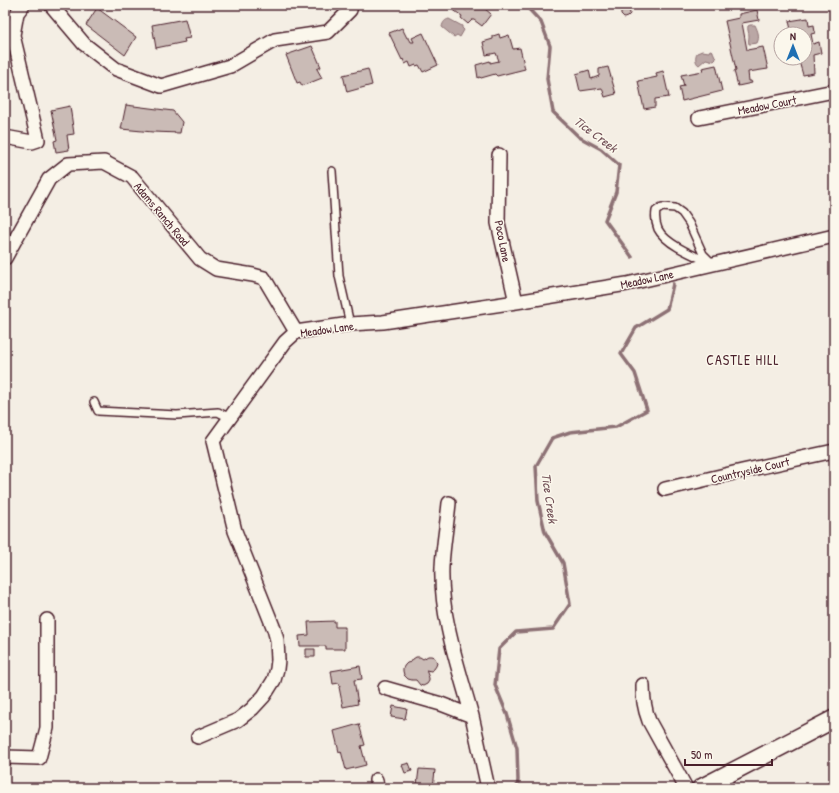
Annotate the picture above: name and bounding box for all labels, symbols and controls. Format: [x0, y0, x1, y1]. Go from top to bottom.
north arrow [773, 26, 813, 66]
text: N [790, 29, 796, 43]
street label: Meadow Court [736, 91, 799, 119]
water label: Tice Creek [571, 112, 623, 157]
street label: Adams Ranch Road [130, 178, 194, 250]
street label: Poco Lane [491, 219, 515, 264]
street label: Meadow Lane [619, 265, 675, 293]
street label: Meadow Lane [299, 317, 355, 341]
district label: CASTLE HILL [706, 350, 780, 369]
street label: Countryside Court [709, 453, 792, 487]
water label: Tice Creek [538, 472, 563, 526]
scale bar [685, 741, 772, 767]
text: 50 m [691, 746, 712, 763]

